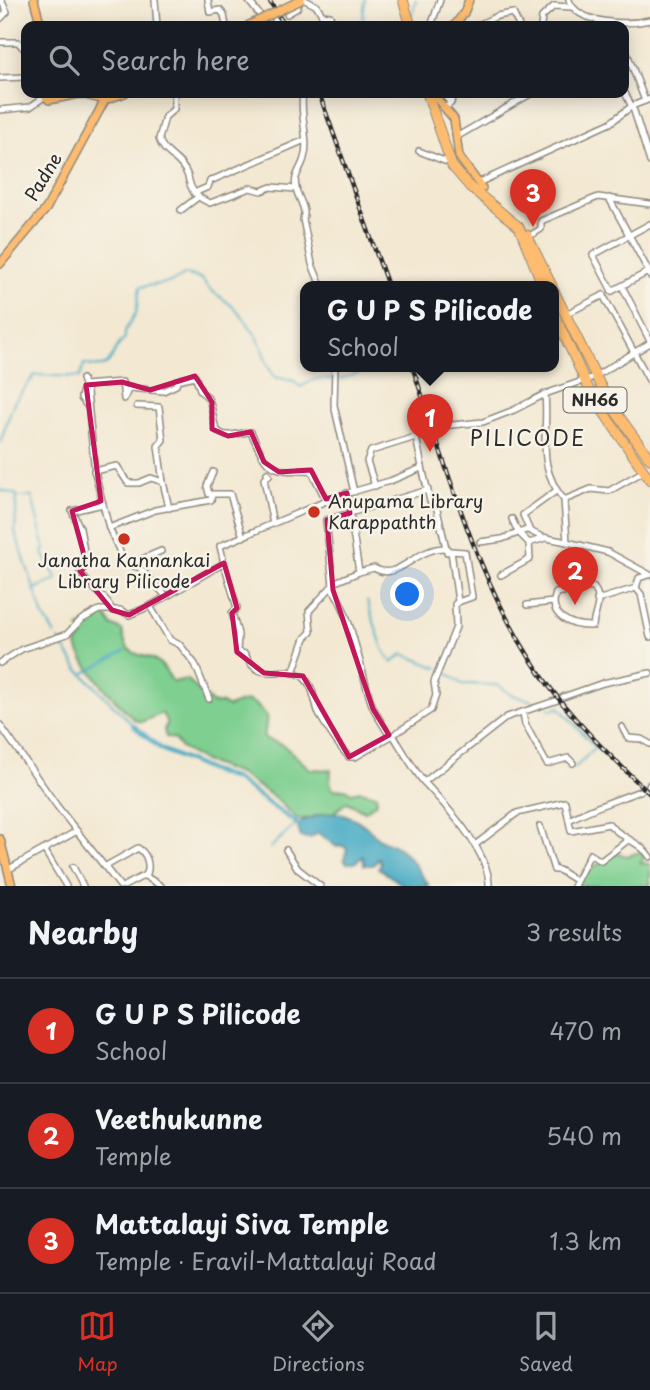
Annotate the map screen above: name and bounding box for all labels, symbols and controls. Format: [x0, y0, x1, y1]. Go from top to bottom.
search box [21, 21, 629, 98]
text: Search here [101, 40, 250, 79]
icon: search [45, 41, 83, 79]
street label: Padne [18, 147, 68, 206]
pin: 3 [510, 169, 556, 227]
popup [300, 281, 559, 372]
text: G U P S Pilicode [327, 290, 532, 329]
text: School [327, 329, 399, 364]
road number: NH66 [564, 388, 626, 412]
pin: 1 [407, 394, 453, 452]
district label: PILICODE [470, 421, 586, 453]
place label: Anupama Library Karappathth [328, 487, 483, 535]
marker: Anupama Library Karappathth [306, 504, 322, 520]
marker: Janatha Kannankai Library Pilicode [116, 531, 132, 547]
place label: Janatha Kannankai Library Pilicode [38, 546, 210, 594]
pin: 2 [552, 547, 598, 605]
your location [390, 577, 424, 611]
text: Nearby [28, 909, 138, 954]
text: 3 results [526, 914, 622, 949]
text: G U P S Pilicode [95, 994, 301, 1033]
text: 1 [46, 1013, 57, 1048]
text: 470 m [549, 1013, 622, 1048]
text: School [95, 1033, 167, 1068]
text: Veethukunne [95, 1099, 262, 1138]
text: 2 [43, 1118, 59, 1153]
text: 540 m [546, 1118, 622, 1153]
text: Temple [95, 1138, 172, 1173]
text: Mattalayi Siva Temple [95, 1204, 389, 1243]
text: 3 [43, 1223, 59, 1258]
text: 1.3 km [550, 1223, 622, 1258]
text: Temple · Eravil-Mattalayi Road [95, 1243, 437, 1278]
tab: Map [77, 1307, 118, 1377]
tab: Directions [272, 1307, 365, 1377]
tab: Saved [519, 1307, 573, 1377]

